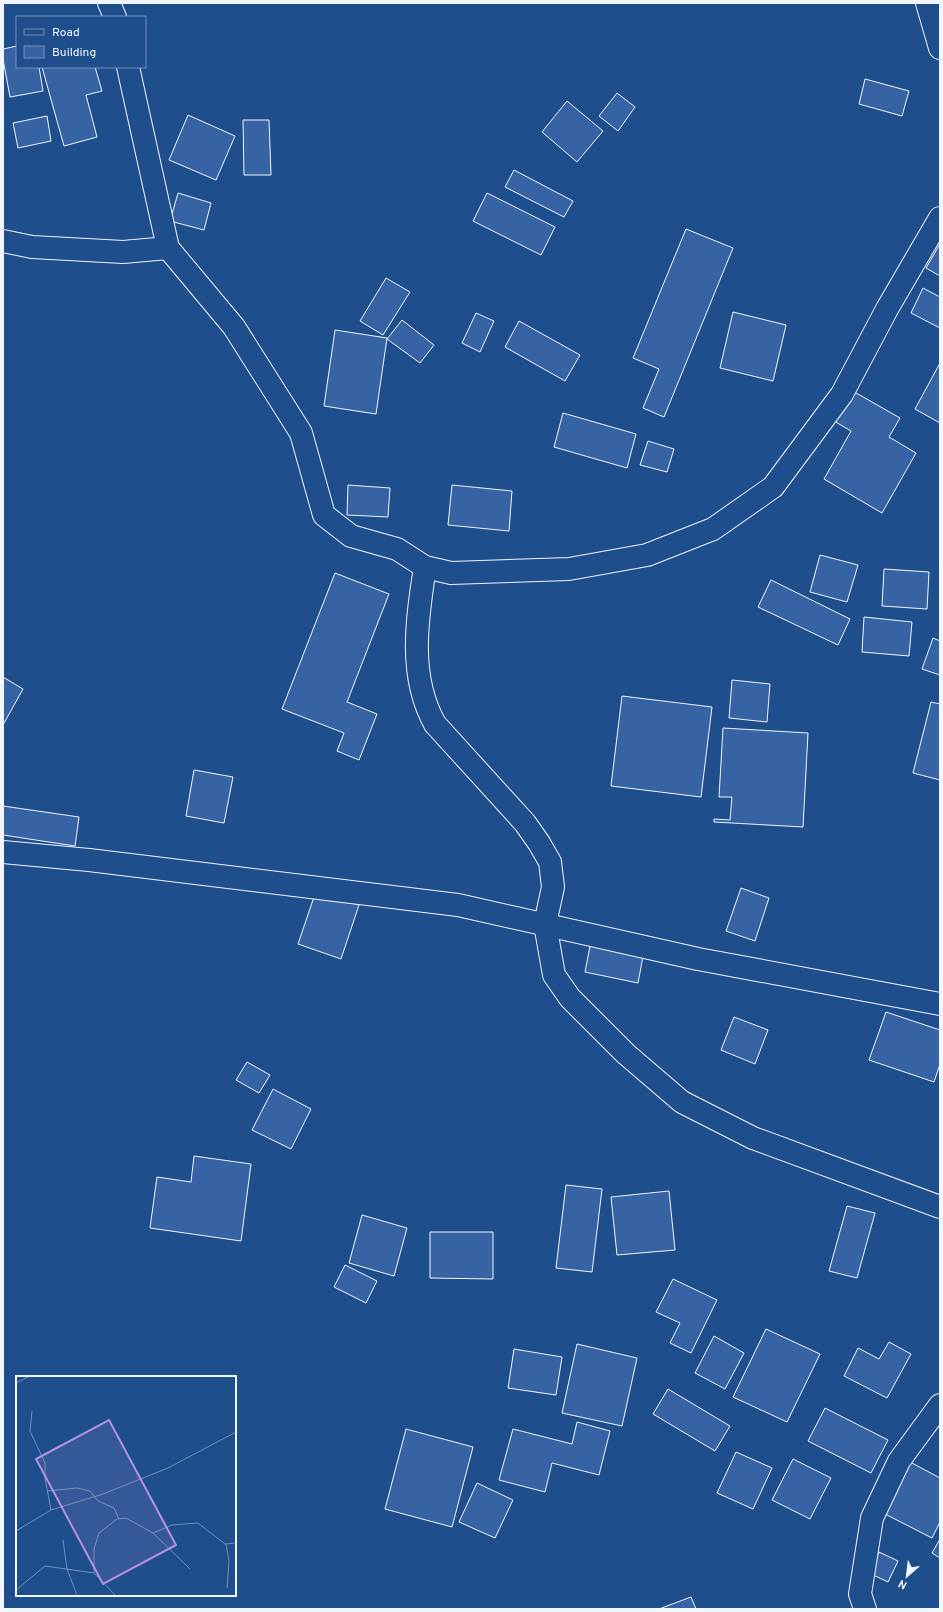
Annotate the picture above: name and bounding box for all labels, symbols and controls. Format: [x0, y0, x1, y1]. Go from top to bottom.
legend [16, 16, 146, 68]
text: Road [52, 25, 80, 41]
text: Building [52, 45, 96, 61]
inset map [16, 1376, 236, 1596]
north arrow [887, 1556, 927, 1596]
text: N [896, 1576, 910, 1592]

